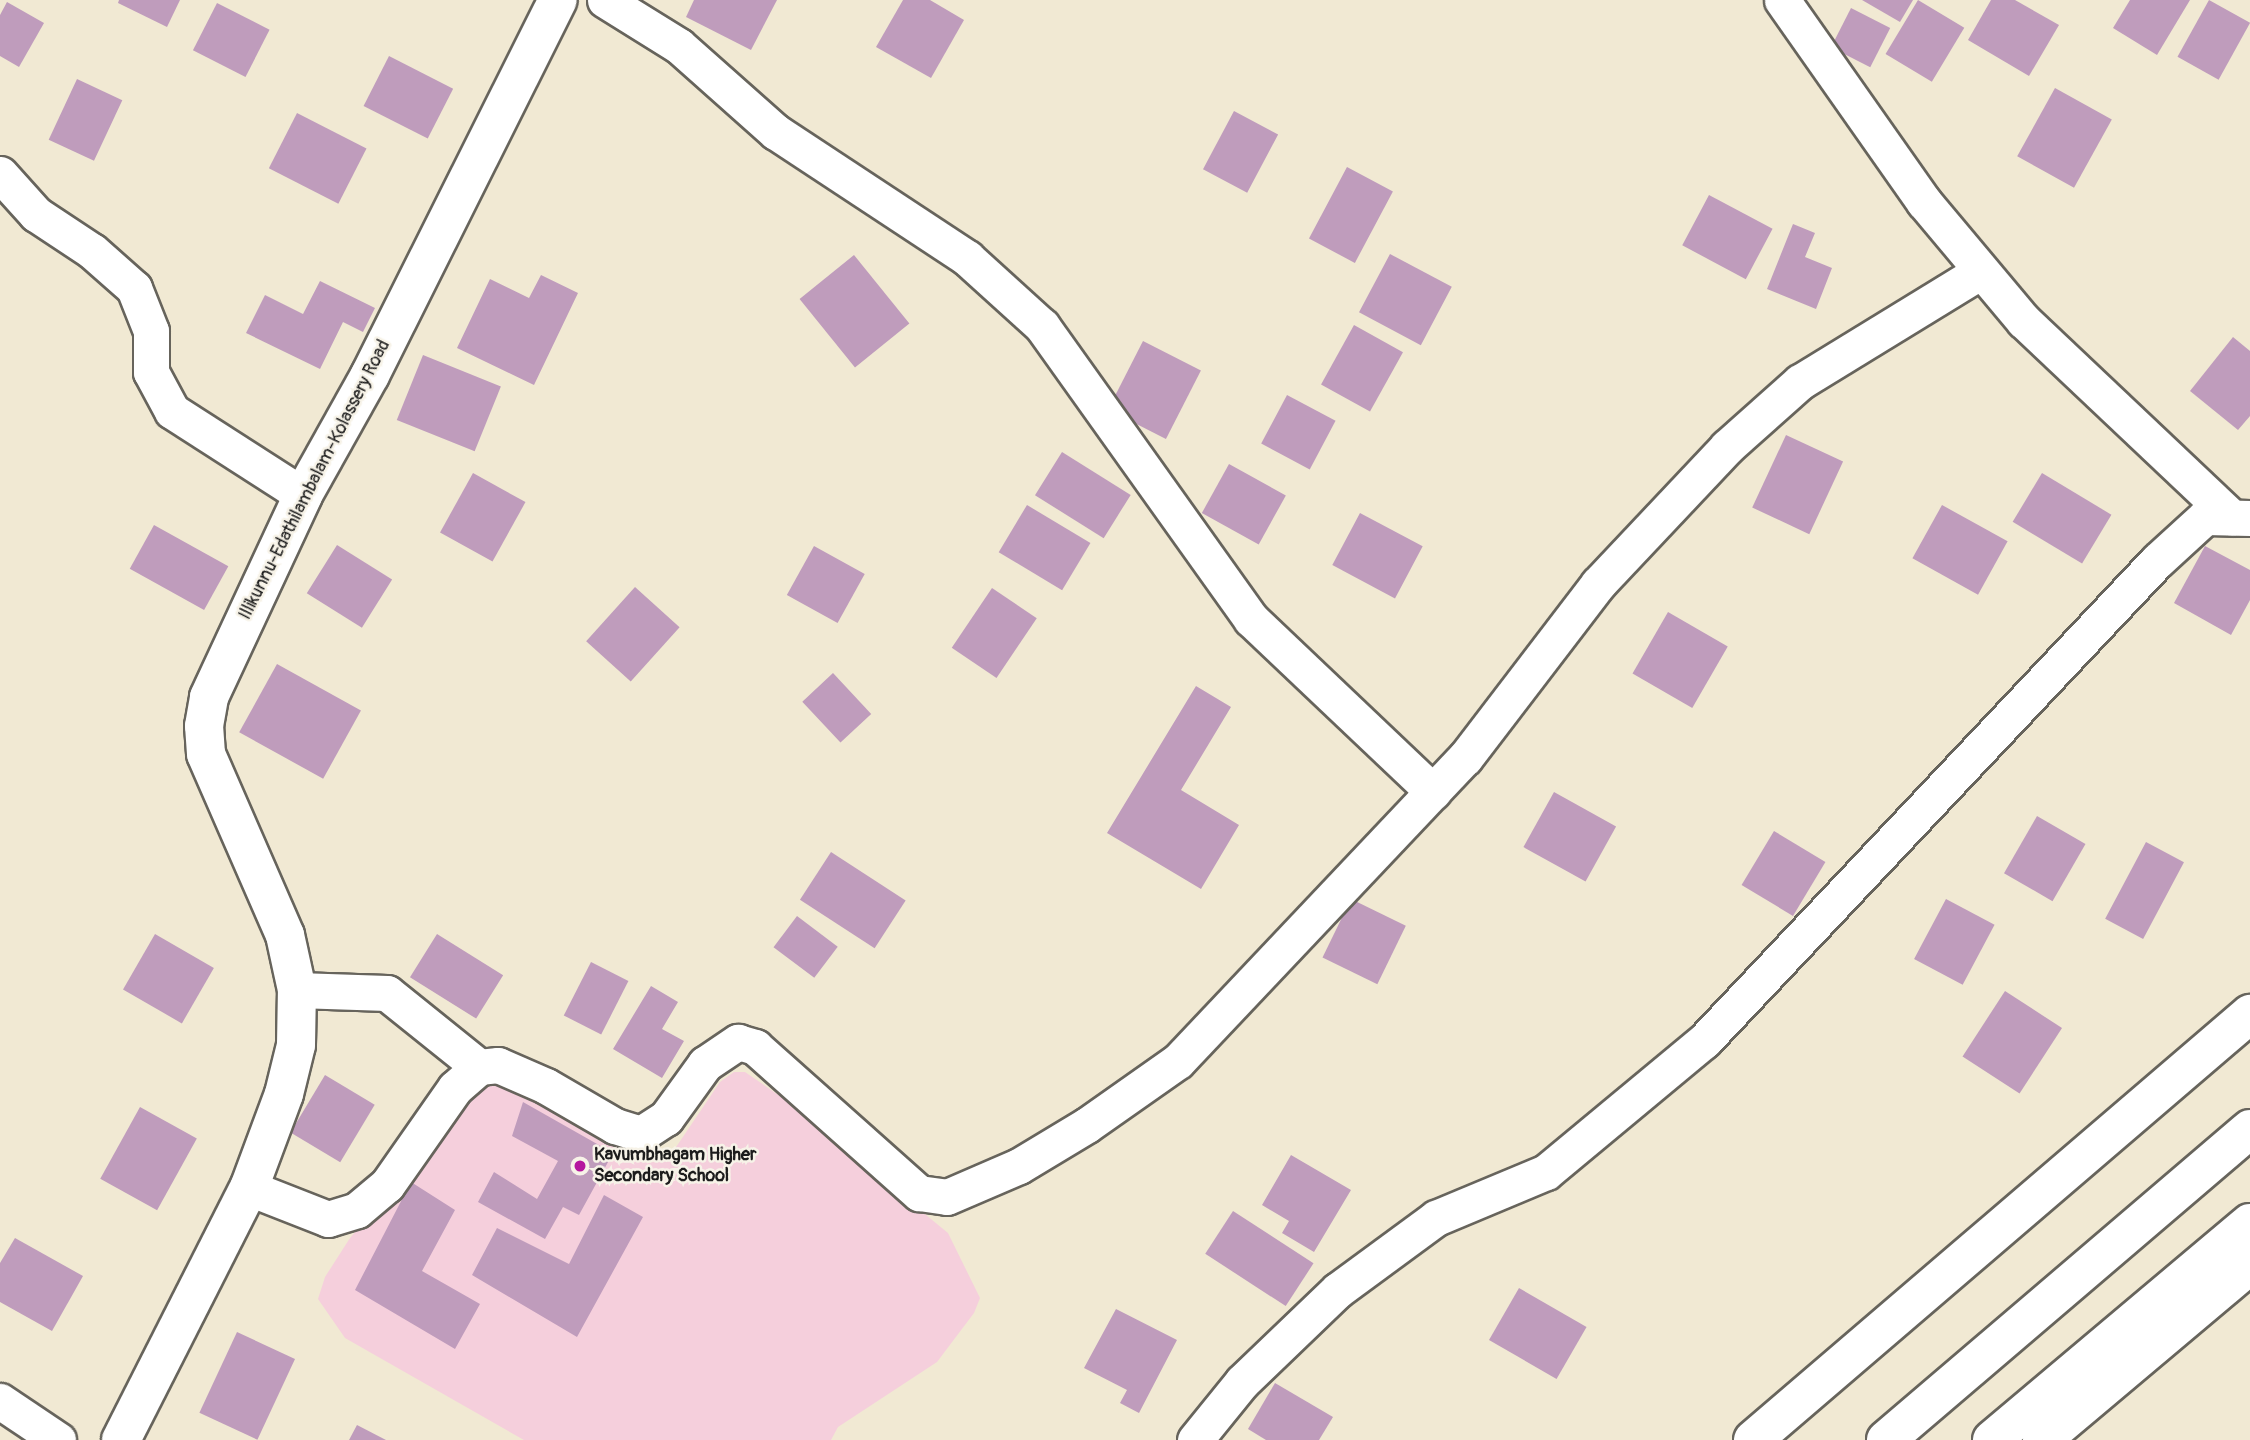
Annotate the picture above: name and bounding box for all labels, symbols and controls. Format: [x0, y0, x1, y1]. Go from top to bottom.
street label: Illikunnu-Edathilambalam-Kolassery Road [235, 336, 395, 624]
place label: Kavumbhagam Higher Secondary School [594, 1145, 756, 1188]
marker: Kavumbhagam Higher Secondary School [572, 1158, 588, 1174]

